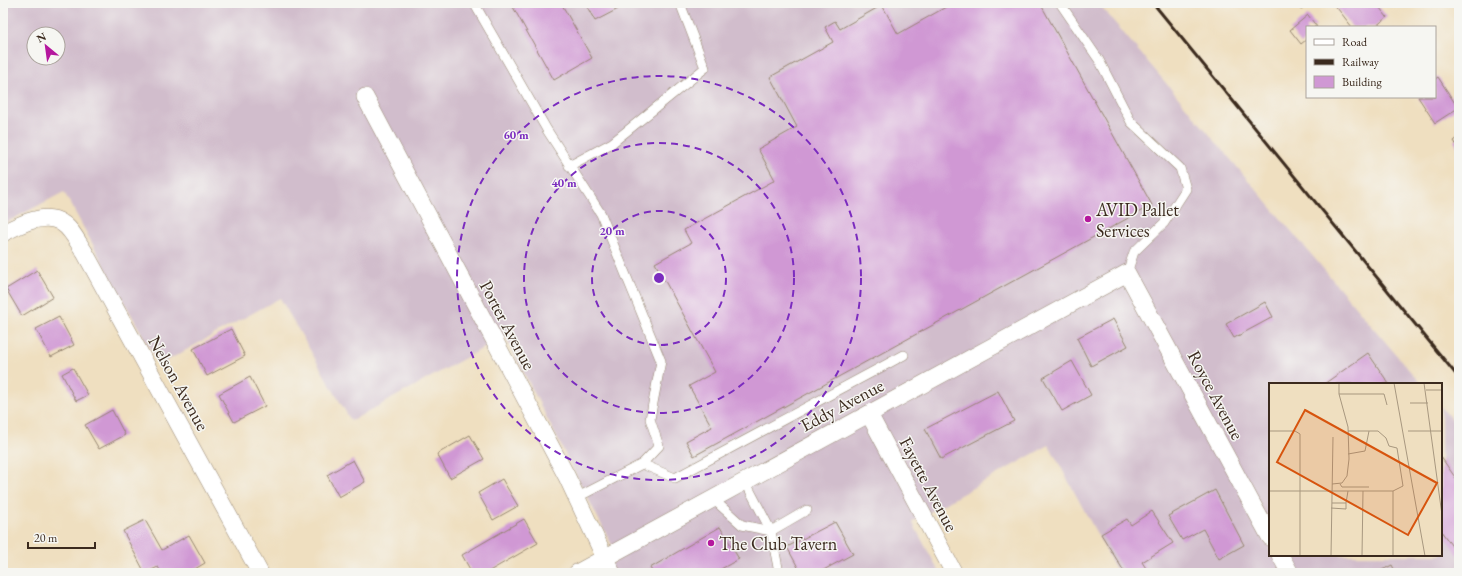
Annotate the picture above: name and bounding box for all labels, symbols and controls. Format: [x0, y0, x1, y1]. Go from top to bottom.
north arrow [26, 26, 66, 66]
legend [1306, 26, 1436, 98]
text: N [34, 29, 49, 46]
text: Road [1342, 34, 1368, 50]
text: Railway [1342, 54, 1380, 70]
text: Building [1342, 74, 1383, 90]
text: 60 m [503, 127, 529, 143]
text: 40 m [551, 175, 577, 191]
place label: AVID Pallet Services [1095, 198, 1179, 242]
marker: AVID Pallet Services [1083, 214, 1093, 224]
text: 20 m [599, 223, 625, 239]
centre of rings [652, 271, 666, 285]
street label: Porter Avenue [475, 276, 541, 374]
street label: Nelson Avenue [143, 331, 215, 435]
street label: Royce Avenue [1183, 346, 1249, 444]
street label: Eddy Avenue [796, 373, 888, 437]
inset map [1269, 383, 1442, 556]
street label: Fayette Avenue [894, 433, 964, 535]
scale bar [28, 524, 95, 550]
text: 20 m [34, 530, 58, 546]
place label: The Club Tavern [719, 532, 838, 555]
marker: The Club Tavern [706, 538, 716, 548]

